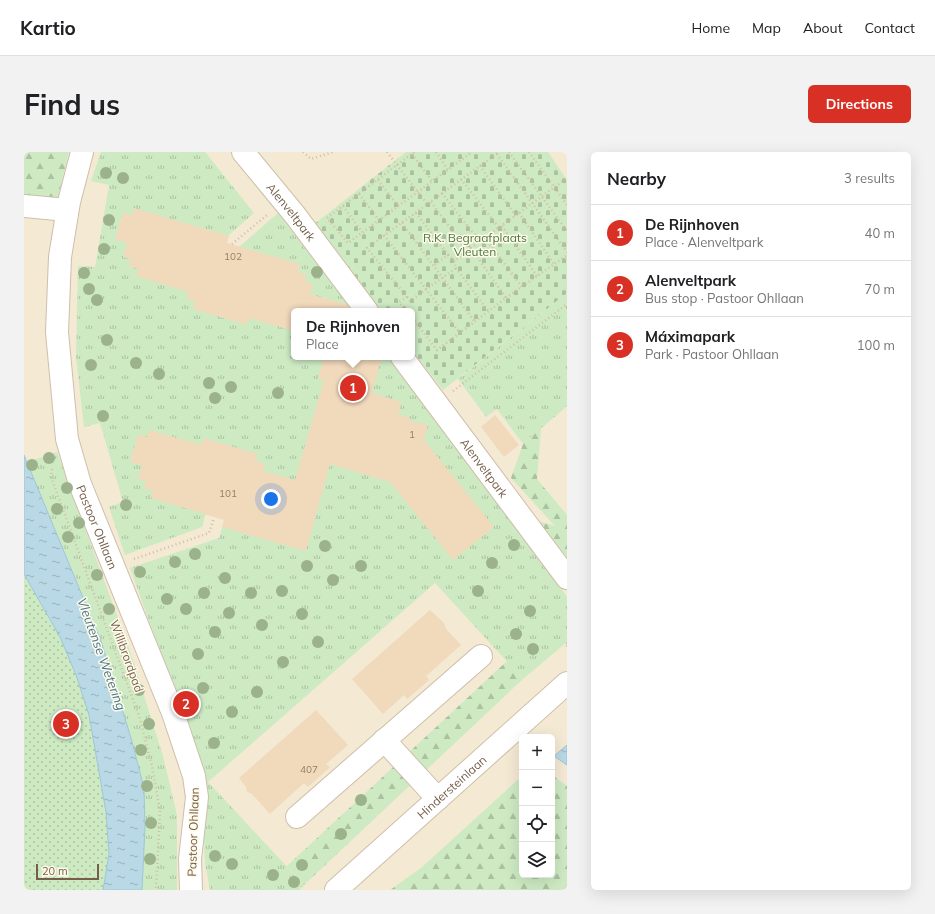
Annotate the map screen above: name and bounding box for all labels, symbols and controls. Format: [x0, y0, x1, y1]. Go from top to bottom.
text: Kartio [20, 16, 76, 40]
text: Home [691, 19, 730, 37]
text: Map [752, 19, 781, 37]
text: About [803, 19, 843, 37]
text: Contact [865, 19, 915, 37]
button: Directions [808, 85, 911, 123]
text: Find us [24, 87, 120, 122]
text: Nearby [607, 168, 666, 189]
text: 3 results [844, 170, 895, 186]
street label: Alenveltpark [264, 180, 320, 244]
text: De Rijnhoven [645, 215, 739, 234]
text: 1 [616, 225, 624, 241]
text: 40 m [865, 225, 895, 241]
park label: R.K. Begraafplaats Vleuten [423, 230, 527, 259]
text: Place · Alenveltpark [645, 234, 763, 250]
house number: 102 [224, 250, 242, 263]
text: Alenveltpark [645, 271, 736, 290]
text: 2 [616, 281, 624, 297]
text: 70 m [865, 281, 895, 297]
text: Bus stop · Pastoor Ohllaan [645, 290, 804, 306]
popup [291, 308, 415, 360]
text: De Rijnhoven [306, 317, 400, 336]
text: Máximapark [645, 327, 735, 346]
text: Place [306, 336, 339, 352]
text: 3 [616, 337, 624, 353]
text: 100 m [857, 337, 895, 353]
text: Park · Pastoor Ohllaan [645, 346, 779, 362]
pin: 1 [340, 373, 366, 403]
house number: 1 [409, 428, 415, 441]
street label: Alenveltpark [458, 435, 512, 501]
street label: Pastoor Ohllaan [74, 483, 121, 571]
house number: 101 [219, 487, 237, 500]
your location [261, 489, 281, 509]
water label: Vleutense Wetering [74, 596, 130, 713]
street label: Willibrordpad [107, 618, 147, 694]
pin: 2 [173, 689, 199, 719]
pin: 3 [53, 709, 79, 739]
map controls [519, 734, 555, 878]
button: + [519, 734, 555, 770]
street label: Hindersteinlaan [414, 752, 489, 821]
house number: 407 [300, 763, 318, 776]
button: − [519, 770, 555, 806]
street label: Pastoor Ohllaan [184, 787, 202, 877]
button: locate [519, 806, 555, 842]
button: layers [519, 842, 555, 878]
scale bar [36, 862, 99, 881]
text: 20 m [42, 864, 68, 878]

